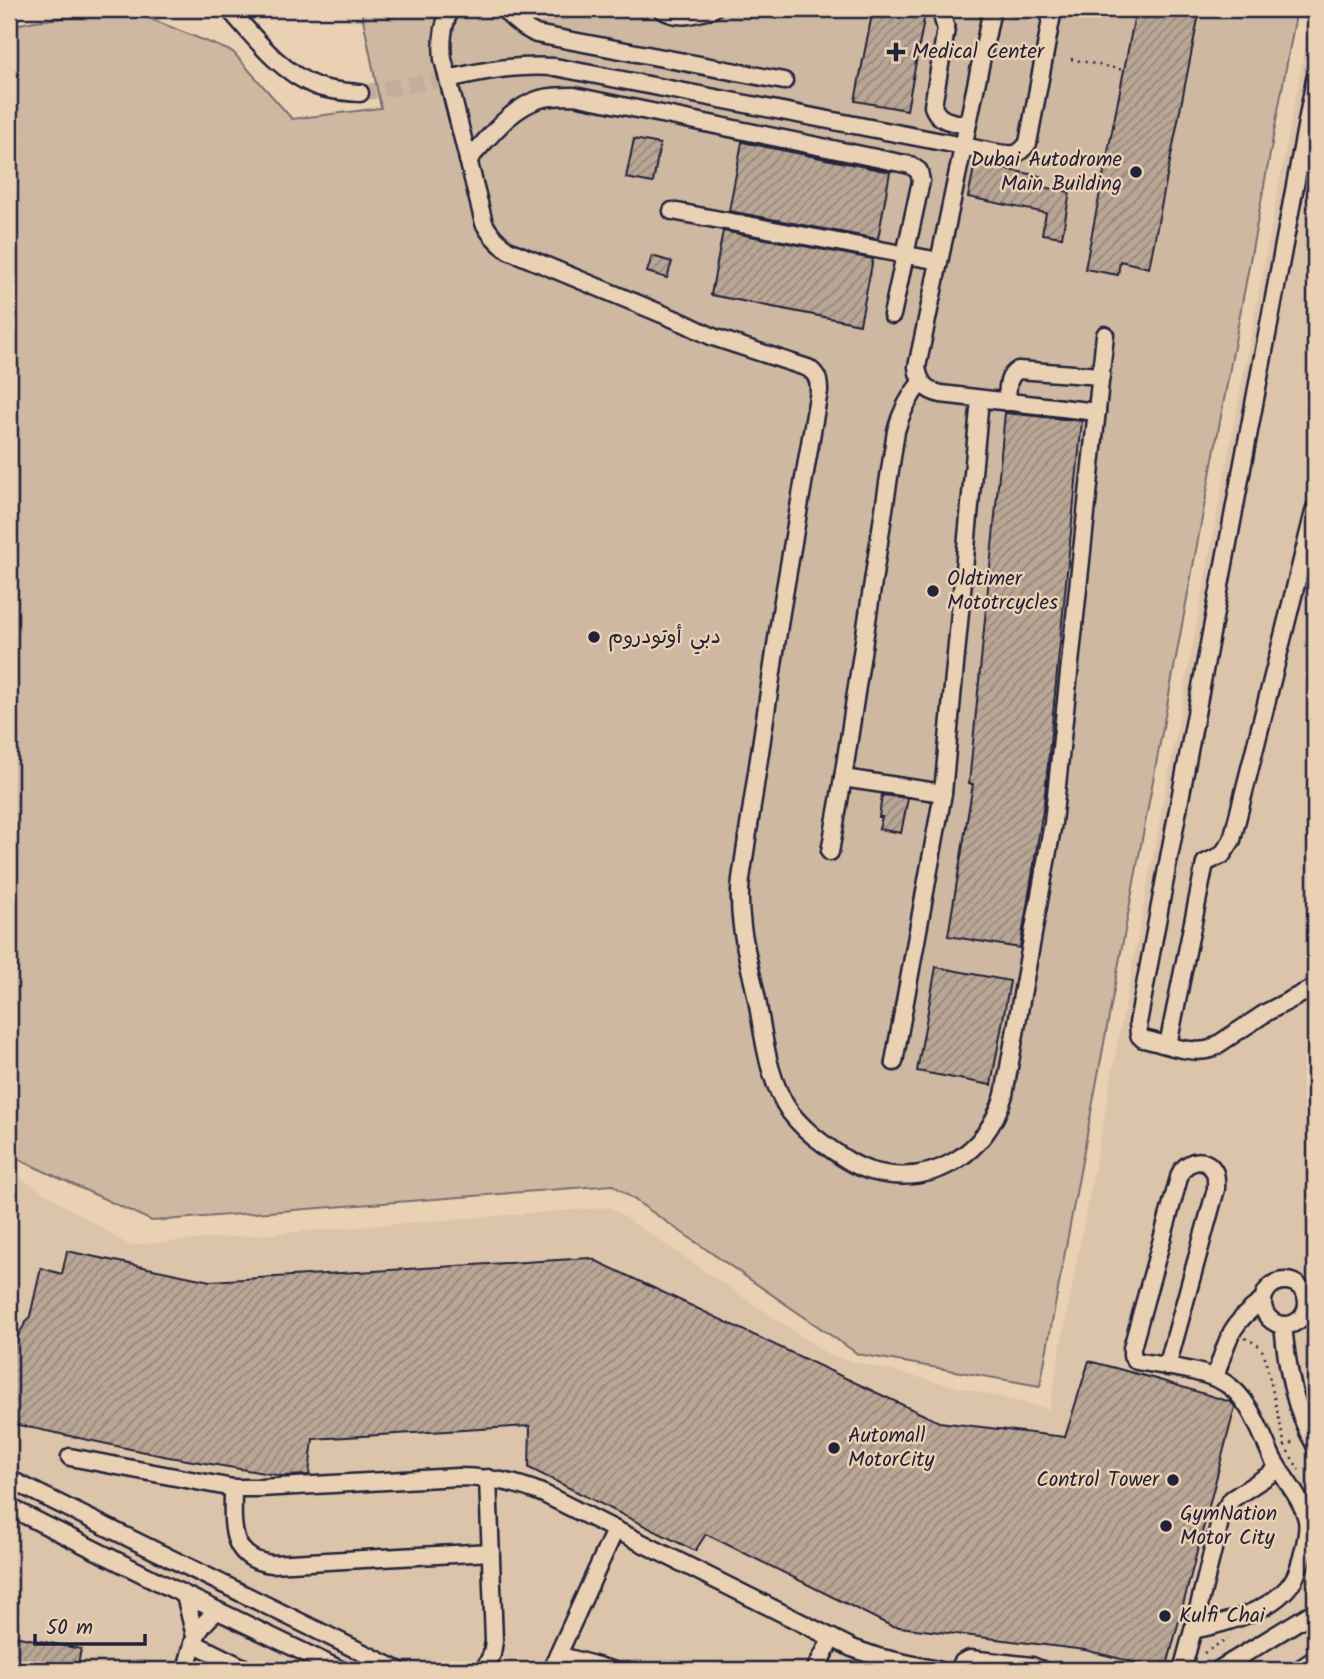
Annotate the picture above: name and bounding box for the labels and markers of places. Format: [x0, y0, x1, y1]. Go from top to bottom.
place label: Medical Center [912, 36, 1045, 69]
marker: Medical Center [886, 42, 906, 62]
place label: Dubai Autodrome Main Building [970, 144, 1123, 201]
marker: Dubai Autodrome Main Building [1128, 164, 1144, 180]
place label: Oldtimer Mototrcycles [947, 563, 1058, 620]
marker: Oldtimer Mototrcycles [925, 583, 941, 599]
place label: دبي أوتودروم [608, 621, 721, 655]
marker: دبي أوتودروم [586, 629, 602, 645]
place label: Automall MotorCity [848, 1420, 934, 1477]
marker: Automall MotorCity [826, 1440, 842, 1456]
place label: Control Tower [1036, 1464, 1160, 1497]
marker: Control Tower [1165, 1472, 1181, 1488]
place label: GymNation Motor City [1180, 1498, 1277, 1555]
marker: GymNation Motor City [1158, 1518, 1174, 1534]
place label: Kulfi Chai [1179, 1600, 1266, 1633]
marker: Kulfi Chai [1157, 1608, 1173, 1624]

